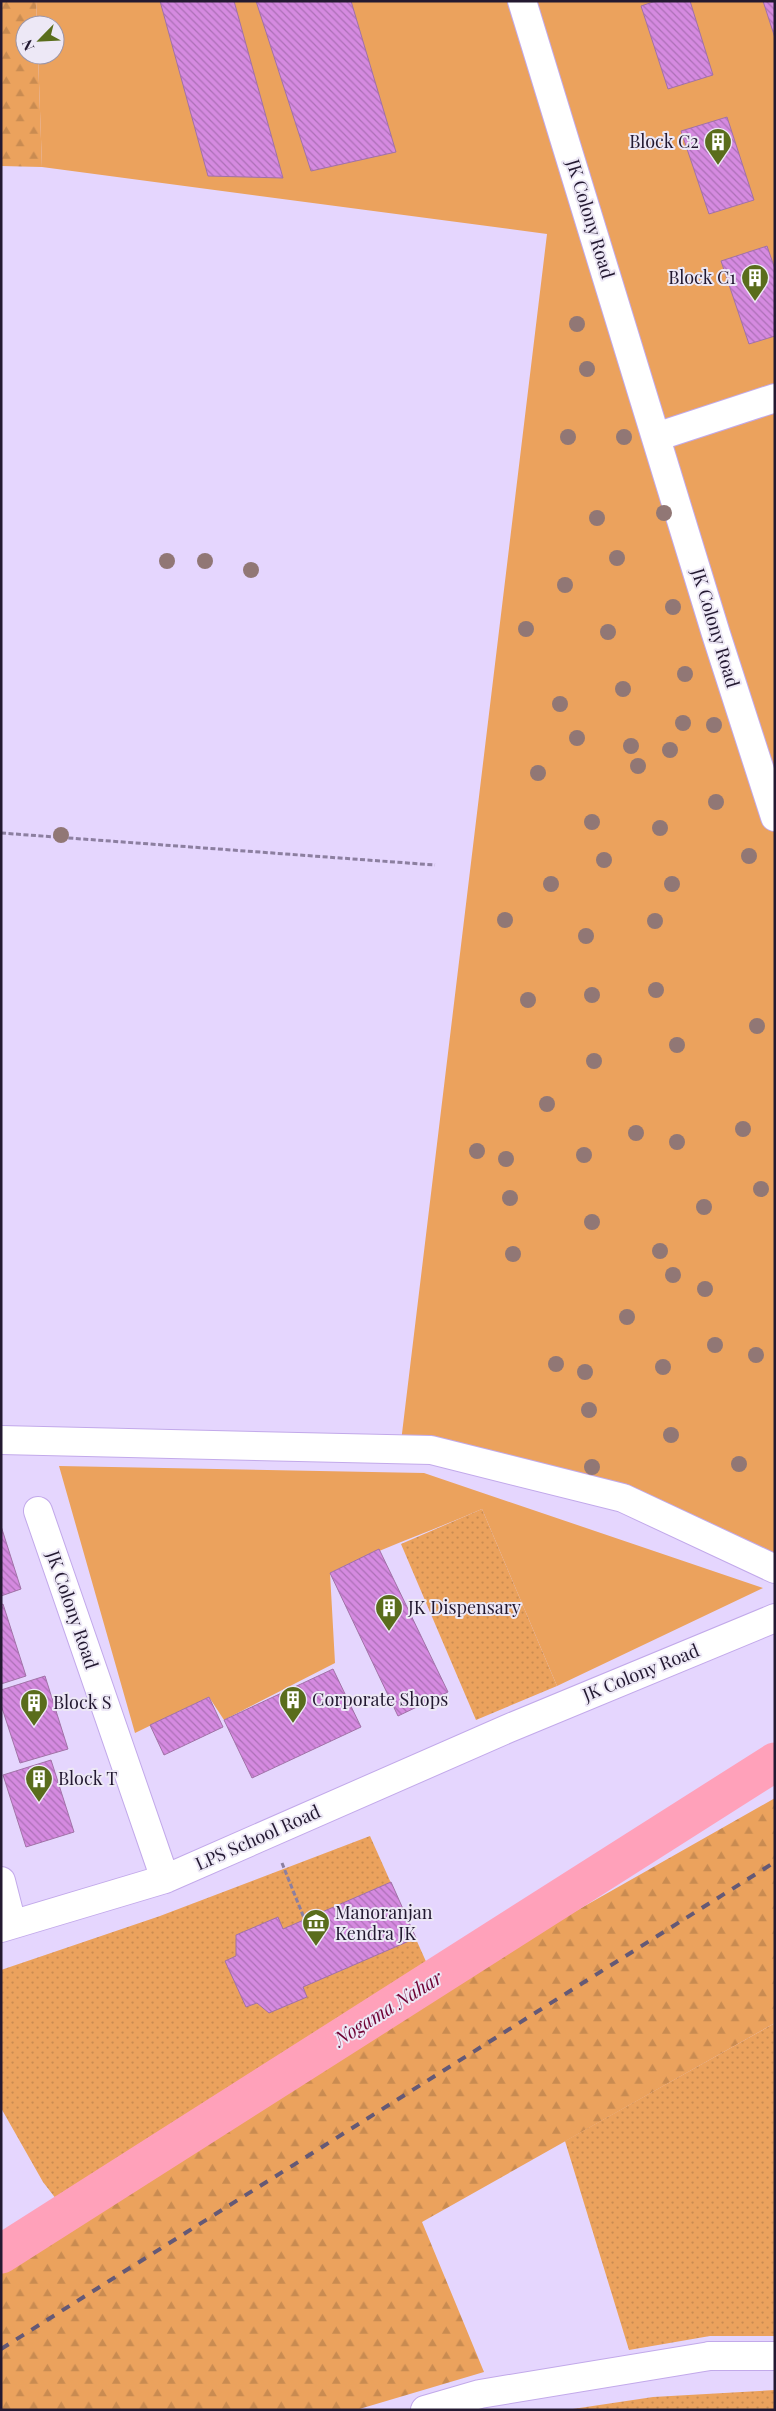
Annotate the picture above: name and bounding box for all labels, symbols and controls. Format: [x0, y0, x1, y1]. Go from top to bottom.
north arrow [15, 15, 65, 65]
text: N [17, 37, 38, 54]
building icon: Block C2 [703, 127, 733, 166]
place label: Block C2 [629, 129, 699, 153]
street label: JK Colony Road [561, 155, 621, 282]
building icon: Block C1 [740, 263, 770, 302]
place label: Block C1 [668, 265, 736, 289]
street label: JK Colony Road [686, 564, 746, 691]
street label: JK Colony Road [41, 1546, 105, 1673]
building icon: JK Dispensary [374, 1593, 404, 1632]
place label: JK Dispensary [407, 1595, 521, 1619]
street label: JK Colony Road [578, 1638, 703, 1707]
building icon: Corporate Shops [278, 1685, 308, 1724]
place label: Corporate Shops [312, 1687, 448, 1711]
building icon: Block S [19, 1688, 49, 1727]
place label: Block S [53, 1690, 112, 1714]
building icon: Block T [24, 1764, 54, 1803]
place label: Block T [58, 1766, 118, 1790]
street label: LPS School Road [191, 1799, 324, 1875]
place label: Manoranjan Kendra JK [335, 1900, 433, 1945]
museum icon: Manoranjan Kendra JK [301, 1908, 331, 1947]
water label: Nogama Nahar [327, 1963, 447, 2052]

